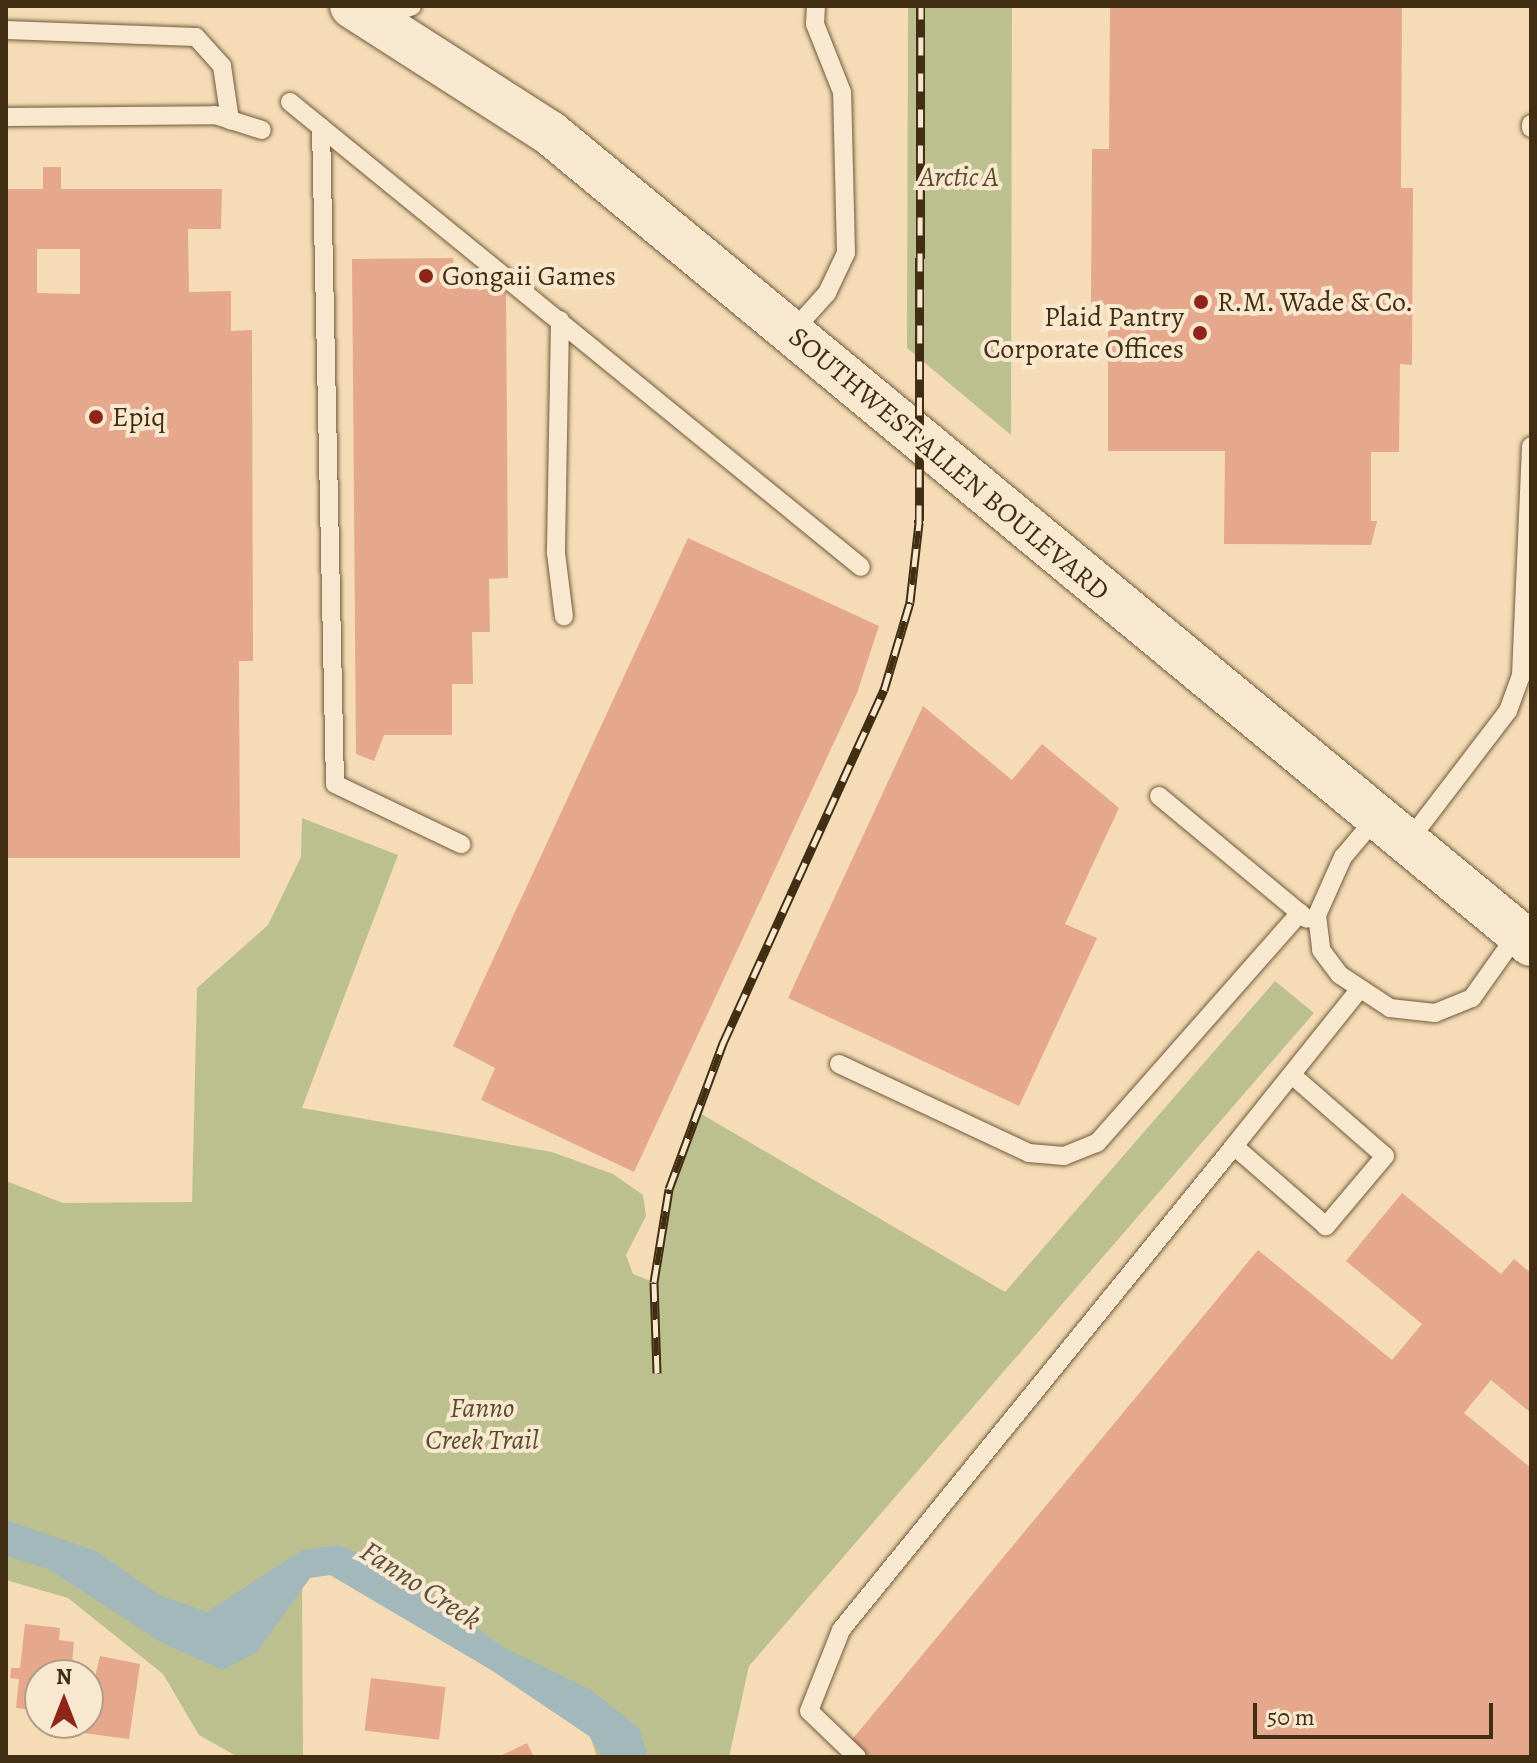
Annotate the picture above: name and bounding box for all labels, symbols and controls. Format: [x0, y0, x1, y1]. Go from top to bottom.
park label: Arctic A [919, 160, 999, 194]
place label: Gongaii Games [442, 259, 616, 293]
marker: Gongaii Games [417, 267, 435, 285]
place label: R.M. Wade & Co. [1217, 285, 1414, 319]
marker: R.M. Wade & Co. [1192, 293, 1210, 311]
place label: Plaid Pantry Corporate Offices [983, 300, 1184, 366]
street label: SOUTHWEST ALLEN BOULEVARD [782, 320, 1116, 608]
marker: Plaid Pantry Corporate Offices [1191, 324, 1209, 342]
place label: Epiq [112, 400, 166, 434]
marker: Epiq [87, 408, 105, 426]
park label: Fanno Creek Trail [425, 1391, 539, 1457]
water label: Fanno Creek [354, 1533, 488, 1637]
north arrow [24, 1659, 104, 1739]
text: N [56, 1662, 72, 1692]
scale bar [1257, 1687, 1497, 1737]
text: 50 m [1267, 1701, 1315, 1733]

